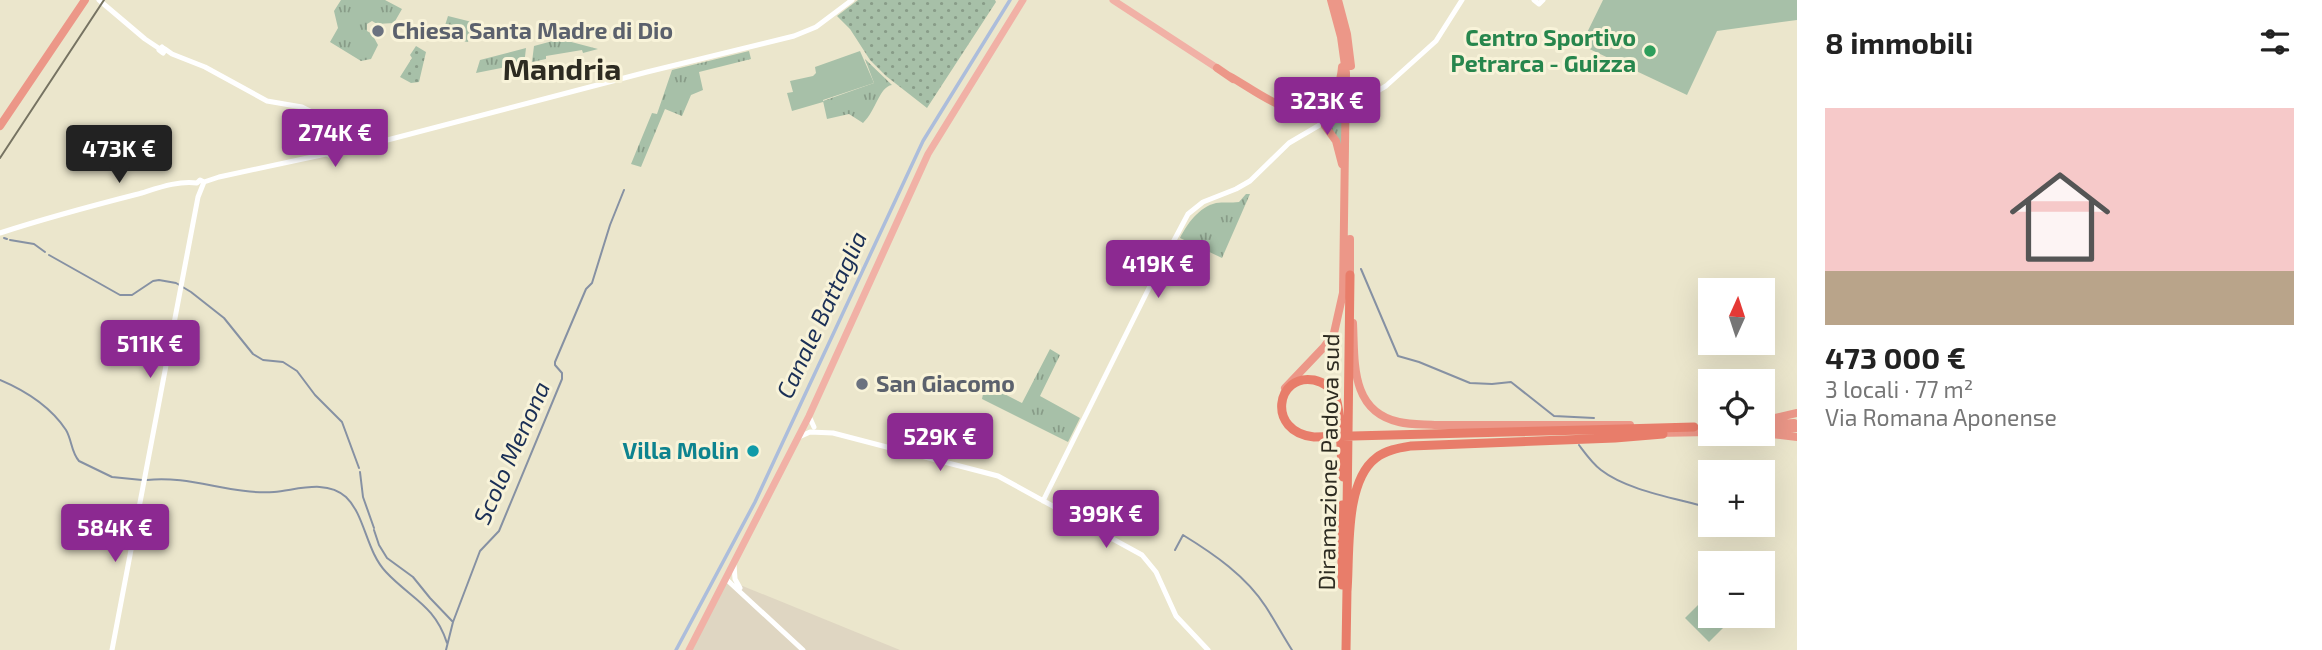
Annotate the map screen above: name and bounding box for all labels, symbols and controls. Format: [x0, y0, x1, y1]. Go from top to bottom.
place label: Chiesa Santa Madre di Dio [392, 16, 673, 44]
marker: Chiesa Santa Madre di Dio [370, 23, 386, 39]
place label: Centro Sportivo Petrarca - Guizza [1450, 23, 1636, 77]
icon: filters [2256, 23, 2294, 61]
text: 8 immobili [1825, 24, 1973, 60]
marker: Centro Sportivo Petrarca - Guizza [1642, 43, 1658, 59]
district label: Mandria [503, 50, 621, 86]
pin: 323K € [1270, 78, 1384, 137]
text: 323K € [1290, 86, 1364, 114]
pin: 274K € [278, 110, 392, 169]
text: 274K € [298, 118, 372, 146]
pin: 473K € [62, 125, 176, 185]
text: 473K € [82, 134, 156, 162]
icon: home [1997, 154, 2123, 280]
water label: Canale Battaglia [769, 226, 872, 403]
pin: 419K € [1101, 240, 1215, 300]
text: 419K € [1122, 249, 1194, 277]
north arrow [1698, 278, 1774, 355]
map controls [1698, 278, 1775, 628]
pin: 511K € [93, 320, 207, 380]
text: 511K € [117, 329, 183, 357]
street label: Diramazione Padova sud [1312, 333, 1344, 591]
text: 473 000 € [1825, 339, 1966, 375]
place label: San Giacomo [876, 369, 1015, 397]
button: locate [1698, 369, 1775, 446]
text: 3 locali · 77 m² [1825, 375, 1973, 403]
water label: Scolo Menona [466, 376, 555, 528]
marker: San Giacomo [854, 376, 870, 392]
text: Via Romana Aponense [1825, 403, 2057, 431]
pin: 529K € [883, 414, 997, 473]
text: 529K € [903, 422, 977, 450]
place label: Villa Molin [622, 436, 739, 464]
marker: Villa Molin [745, 443, 761, 459]
button: + [1698, 460, 1775, 537]
pin: 399K € [1049, 490, 1163, 550]
text: 399K € [1069, 499, 1143, 527]
pin: 584K € [58, 504, 172, 564]
text: 584K € [77, 513, 153, 541]
button: − [1698, 551, 1775, 628]

